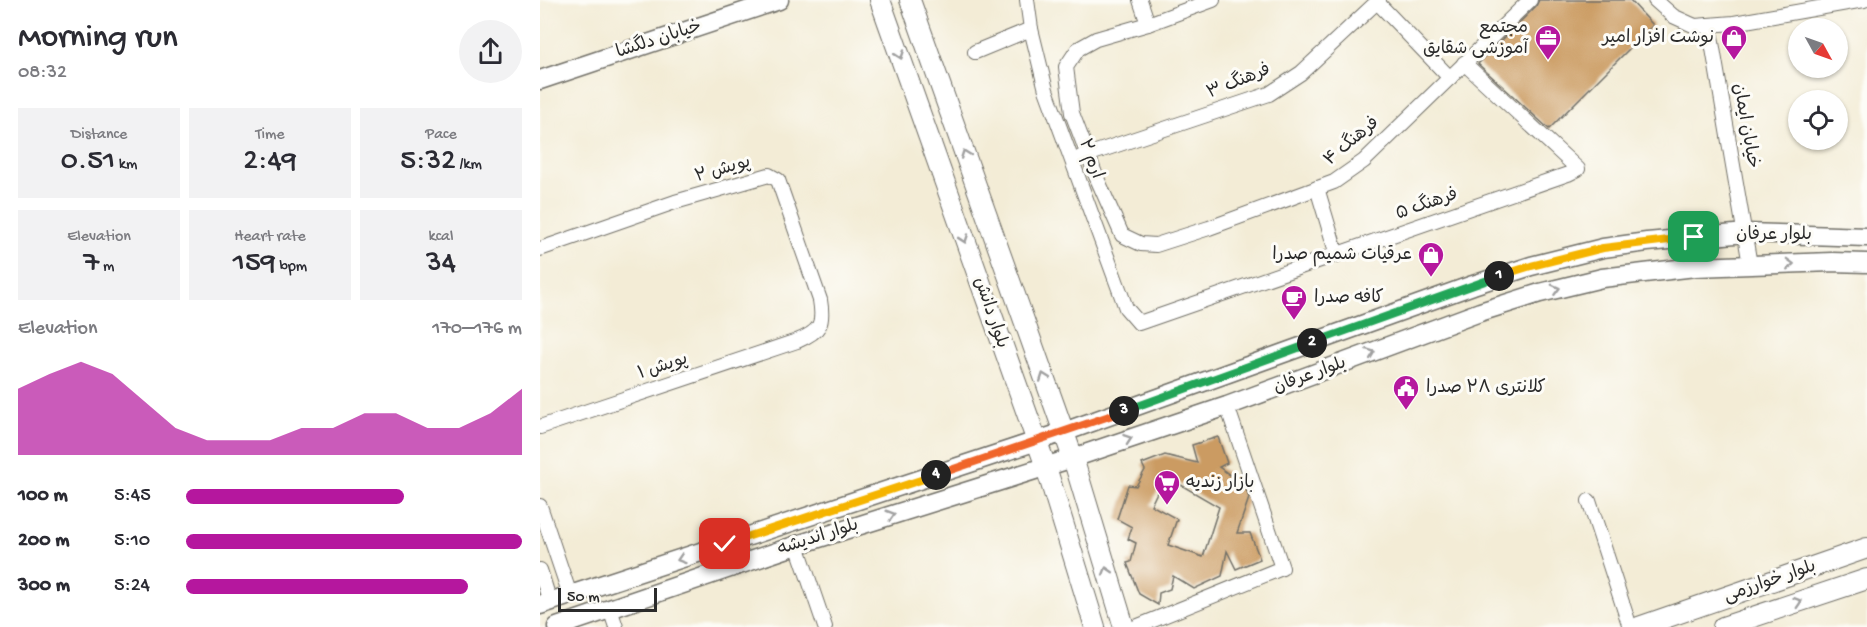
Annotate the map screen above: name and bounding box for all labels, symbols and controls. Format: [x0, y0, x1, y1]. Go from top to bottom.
street label: خیابان دلگشا [613, 14, 704, 64]
place label: مجتمع آموزشی شقایق [1423, 18, 1530, 60]
north arrow [1788, 18, 1848, 78]
map controls [1788, 18, 1848, 150]
text: Morning run [18, 20, 178, 58]
button: share [459, 20, 522, 83]
office icon: مجتمع آموزشی شقایق [1533, 23, 1563, 61]
shop icon: نوشت افزار امیر [1719, 23, 1749, 61]
place label: نوشت افزار امیر [1601, 28, 1714, 49]
one-way arrow [892, 49, 905, 60]
street label: فرهنگ ۳ [1203, 58, 1274, 104]
text: 08:32 [18, 62, 67, 85]
street label: خیابان ایمان [1727, 82, 1763, 170]
button: locate [1788, 90, 1848, 150]
street label: فرهنگ ۴ [1319, 111, 1384, 171]
text: Distance [71, 126, 127, 145]
text: Time [255, 126, 285, 145]
text: Pace [425, 126, 457, 145]
street label: ارم ۲ [1072, 136, 1107, 182]
text: 0.51 [61, 145, 115, 180]
text: 2:49 [243, 145, 297, 180]
text: 5:32 [400, 145, 456, 180]
one-way arrow [960, 149, 973, 160]
street label: پویش ۲ [693, 152, 753, 188]
text: km [115, 156, 137, 175]
text: /km [456, 156, 482, 175]
street label: فرهنگ ۵ [1392, 183, 1461, 225]
pin [1668, 211, 1719, 262]
icon: arrive [1677, 220, 1710, 253]
street label: بلوار عرفان [1736, 225, 1812, 246]
text: Elevation [67, 228, 131, 247]
text: Heart rate [234, 228, 306, 247]
text: kcal [429, 228, 453, 247]
one-way arrow [957, 233, 970, 244]
shop icon: عرقیات شمیم صدرا [1416, 240, 1446, 278]
place label: عرقیات شمیم صدرا [1272, 245, 1412, 267]
text: 7 [84, 247, 99, 282]
text: 159 [233, 247, 276, 282]
text: 34 [426, 247, 456, 282]
one-way arrow [1786, 257, 1795, 270]
text: m [99, 258, 114, 277]
text: bpm [276, 258, 307, 277]
pin: 1 [1484, 261, 1514, 291]
text: 1 [1496, 266, 1502, 285]
street label: بلوار دانش [968, 275, 1012, 351]
cafe icon: کافه صدرا [1279, 283, 1309, 321]
one-way arrow [1550, 284, 1560, 297]
place label: کافه صدرا [1314, 288, 1384, 309]
text: Elevation [18, 318, 98, 341]
text: 170–176 m [432, 318, 522, 341]
pin: 2 [1297, 328, 1327, 358]
text: 2 [1308, 333, 1316, 352]
one-way arrow [1365, 348, 1376, 360]
street label: پویش ۱ [635, 349, 691, 385]
street label: بلوار عرفان [1271, 353, 1349, 399]
one-way arrow [1039, 372, 1052, 383]
public building icon: کلانتری ۲۸ صدرا [1391, 373, 1421, 411]
place label: کلانتری ۲۸ صدرا [1426, 378, 1546, 399]
pin: 3 [1109, 396, 1139, 426]
text: 3 [1120, 401, 1128, 420]
one-way arrow [1122, 434, 1133, 447]
pin: 4 [921, 460, 951, 490]
text: 4 [932, 465, 940, 484]
supermarket icon: بازار زندیه [1152, 468, 1182, 506]
place label: بازار زندیه [1186, 473, 1254, 494]
text: 100 m [18, 485, 68, 508]
text: 5:45 [114, 485, 151, 508]
one-way arrow [885, 510, 896, 522]
street label: بلوار اندیشه [775, 515, 861, 561]
pin [699, 518, 750, 569]
icon: check [708, 527, 741, 560]
text: 200 m [18, 530, 69, 553]
text: 5:10 [114, 530, 150, 553]
one-way arrow [676, 551, 687, 564]
street label: بلوار خوارزمی [1721, 556, 1819, 608]
one-way arrow [1102, 566, 1114, 577]
text: 300 m [18, 575, 70, 598]
text: 5:24 [114, 575, 150, 598]
scale bar [558, 585, 657, 612]
text: 50 m [567, 589, 600, 608]
one-way arrow [1792, 596, 1803, 609]

